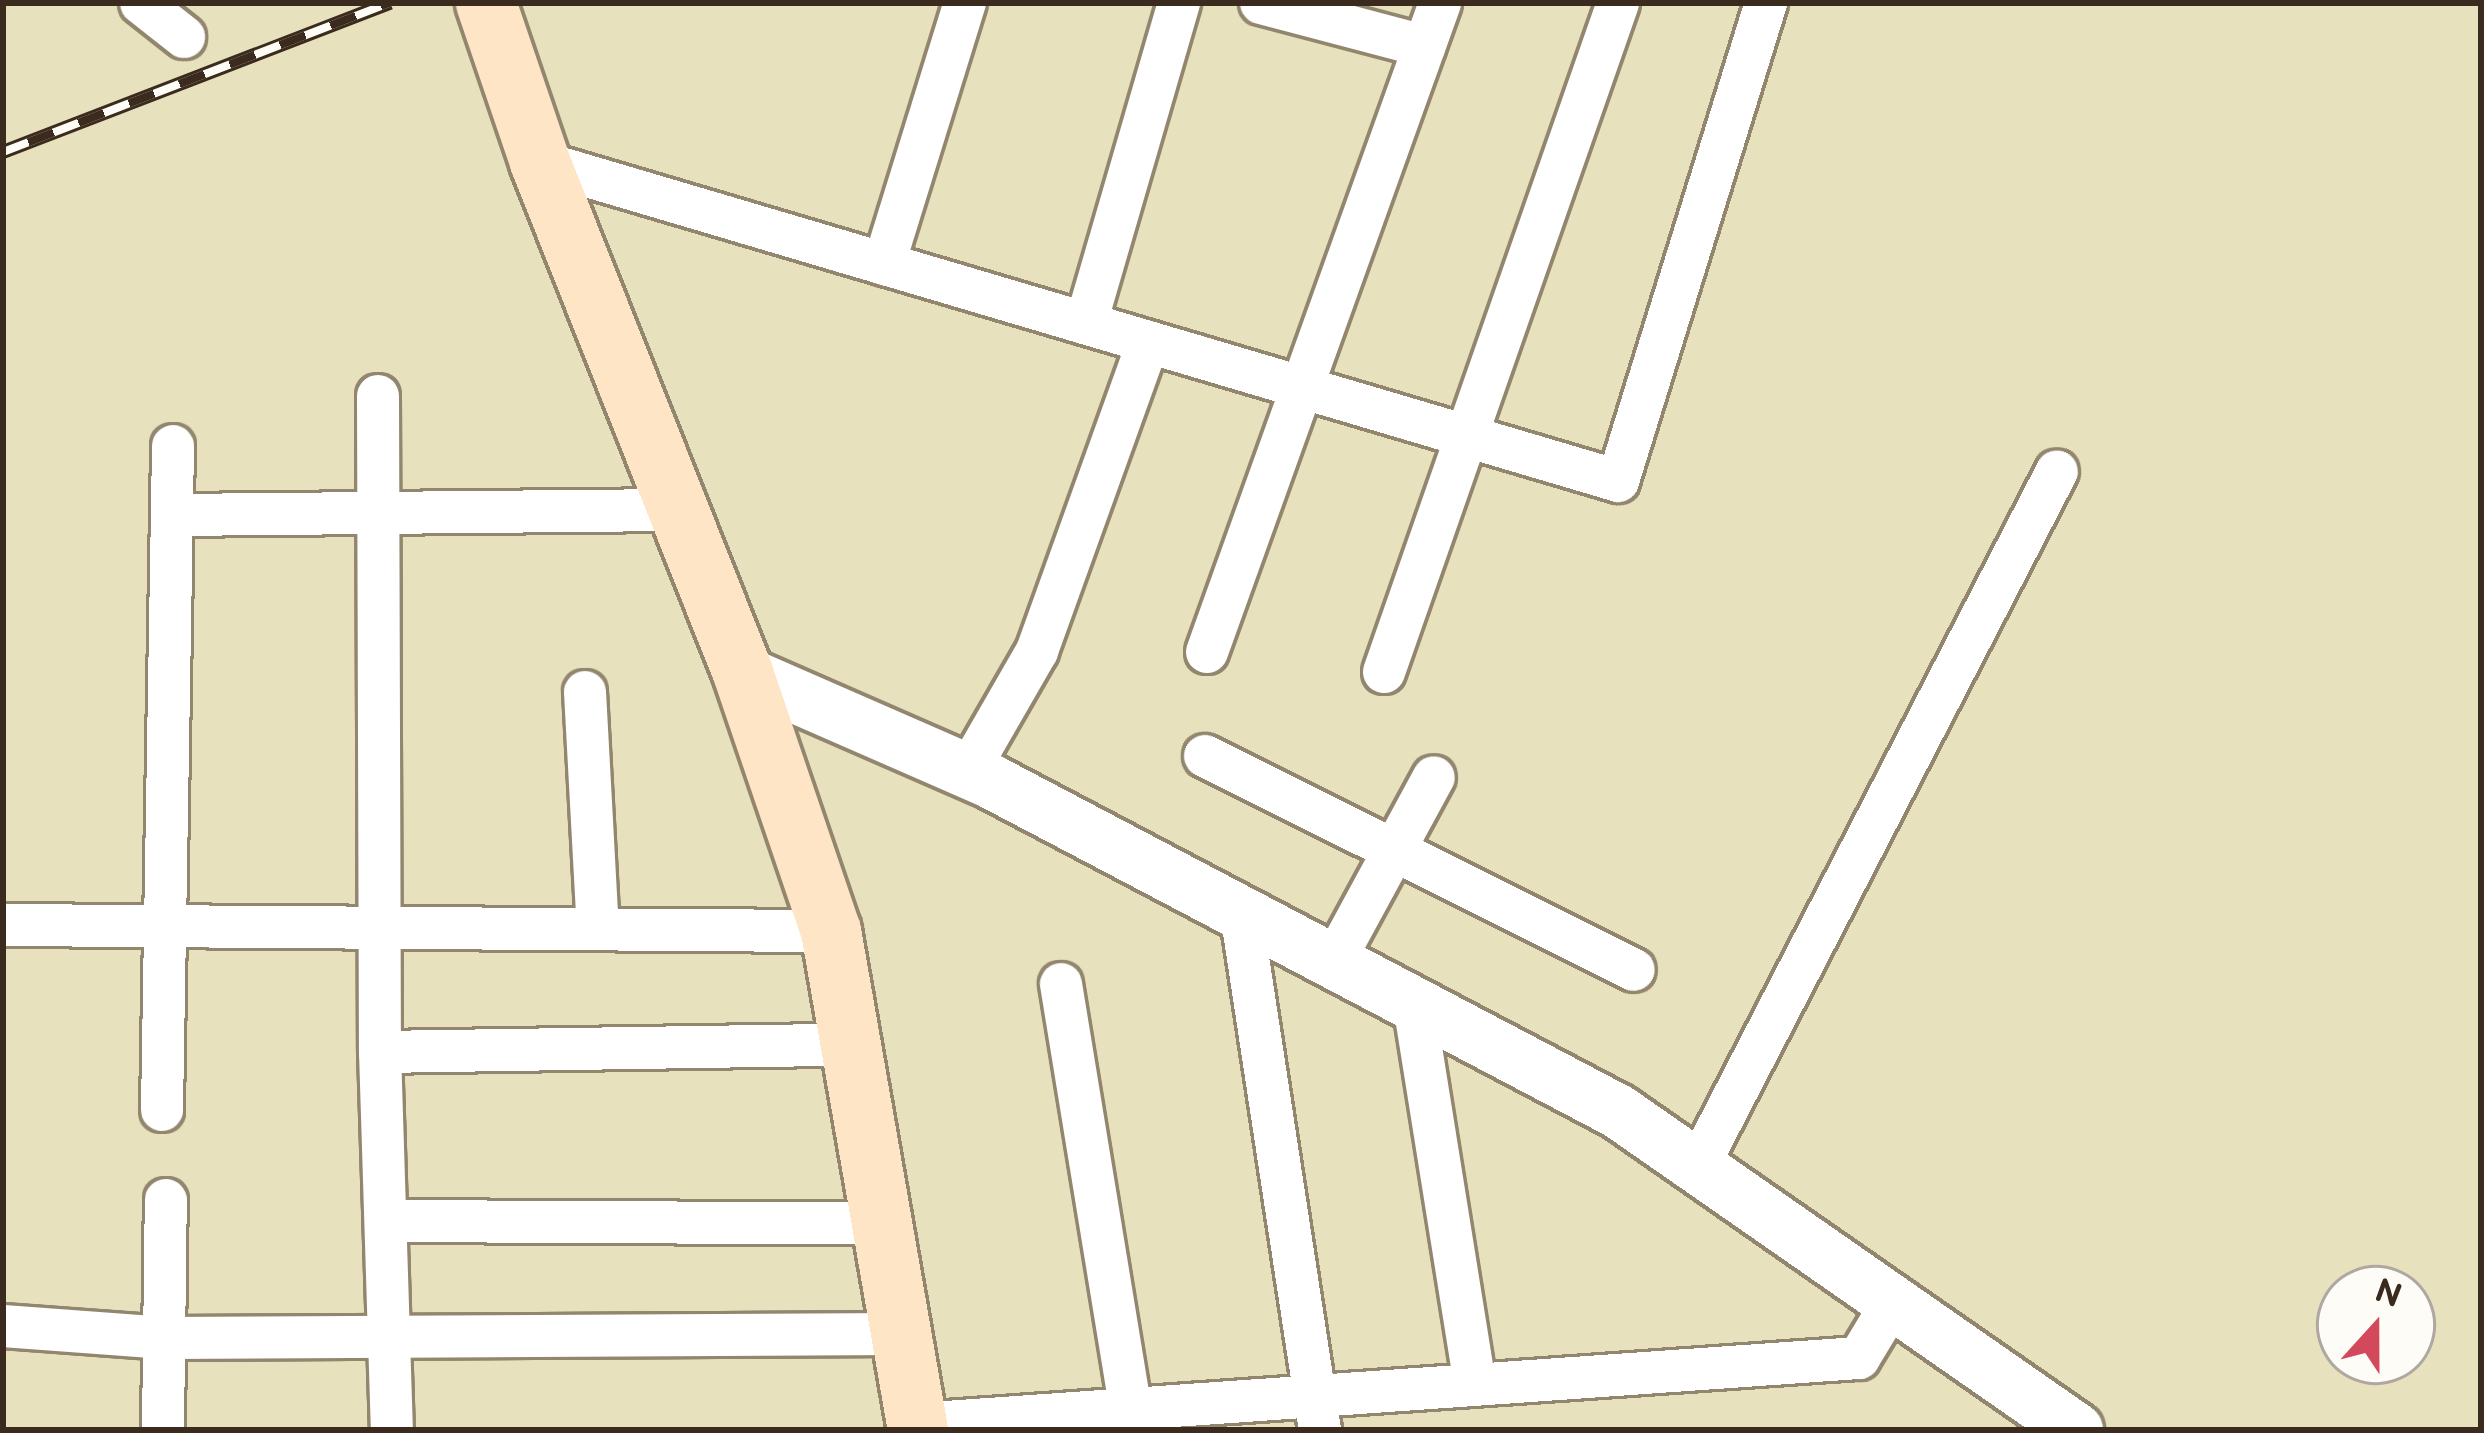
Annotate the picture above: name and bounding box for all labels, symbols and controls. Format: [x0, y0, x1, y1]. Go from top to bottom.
north arrow [2316, 1265, 2436, 1385]
text: N [2369, 1271, 2407, 1317]

